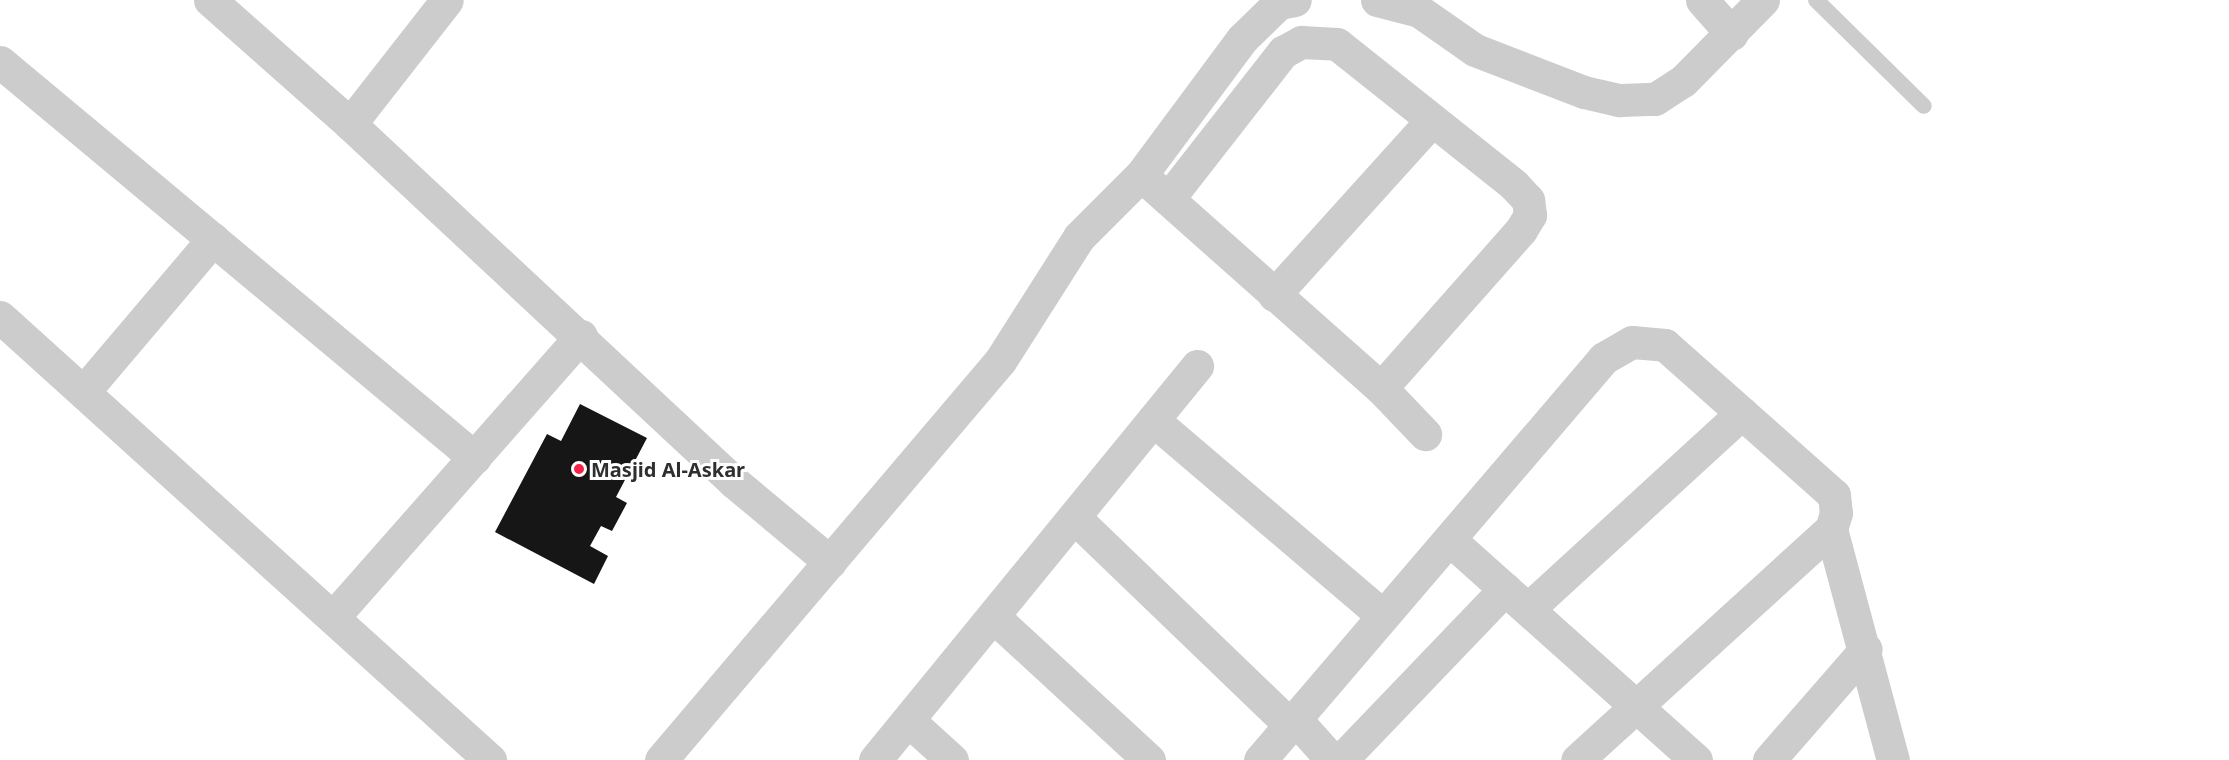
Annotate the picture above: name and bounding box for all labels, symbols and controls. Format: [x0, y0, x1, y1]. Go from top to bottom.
place label: Masjid Al-Askar [591, 457, 745, 481]
marker: Masjid Al-Askar [572, 462, 586, 476]

